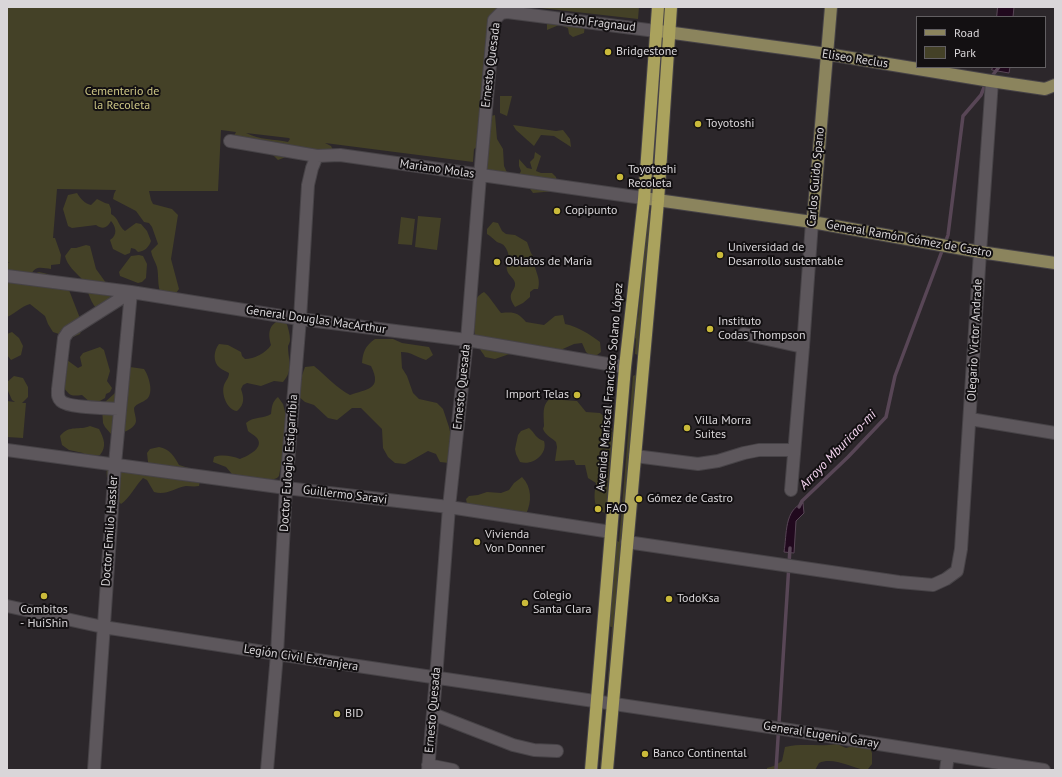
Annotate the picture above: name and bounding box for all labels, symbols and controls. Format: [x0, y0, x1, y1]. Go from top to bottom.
street label: León Fragnaud [560, 11, 636, 35]
legend [916, 16, 1046, 68]
street label: Ernesto Quesada [479, 21, 503, 109]
text: Road [954, 25, 979, 40]
place label: Bridgestone [616, 45, 677, 59]
text: Park [954, 45, 976, 60]
marker: Bridgestone [603, 47, 613, 57]
street label: Eliseo Reclus [821, 47, 889, 71]
park label: Cementerio de la Recoleta [85, 85, 159, 113]
place label: Toyotoshi [706, 117, 755, 131]
marker: Toyotoshi [693, 119, 703, 129]
street label: Carlos Guido Spano [804, 127, 828, 227]
street label: Mariano Molas [399, 157, 475, 181]
place label: Toyotoshi Recoleta [628, 163, 677, 191]
marker: Toyotoshi Recoleta [615, 172, 625, 182]
place label: Copipunto [565, 204, 617, 218]
marker: Copipunto [552, 206, 562, 216]
street label: General Ramón Gómez de Castro [825, 217, 993, 261]
place label: Universidad de Desarrollo sustentable [728, 241, 843, 269]
marker: Universidad de Desarrollo sustentable [715, 250, 725, 260]
place label: Oblatos de María [505, 255, 592, 269]
marker: Oblatos de María [492, 257, 502, 267]
street label: Olegario Victor Andrade [965, 278, 985, 402]
street label: Avenida Mariscal Francisco Solano López [594, 282, 626, 492]
street label: General Douglas MacArthur [245, 303, 387, 337]
place label: Instituto Codas Thompson [718, 315, 805, 343]
marker: Instituto Codas Thompson [705, 324, 715, 334]
street label: Ernesto Quesada [450, 343, 474, 431]
place label: Import Telas [505, 388, 569, 402]
marker: Import Telas [572, 390, 582, 400]
street label: Doctor Eulogio Estigarribia [277, 394, 301, 532]
water label: Arroyo Mburicao-mi [796, 407, 880, 493]
place label: Villa Morra Suites [695, 414, 751, 442]
marker: Villa Morra Suites [682, 423, 692, 433]
street label: Doctor Emilio Hassler [99, 475, 121, 587]
street label: Guillermo Saravi [302, 483, 388, 507]
place label: Gómez de Castro [647, 492, 733, 506]
marker: Gómez de Castro [634, 494, 644, 504]
place label: FAO [606, 502, 627, 516]
marker: FAO [593, 504, 603, 514]
place label: Vivienda Von Donner [485, 528, 545, 556]
marker: Vivienda Von Donner [472, 537, 482, 547]
place label: Colegio Santa Clara [533, 589, 591, 617]
marker: Combitos - HuiShin [39, 591, 49, 601]
place label: TodoKsa [677, 592, 719, 606]
marker: TodoKsa [664, 594, 674, 604]
marker: Colegio Santa Clara [520, 598, 530, 608]
place label: Combitos - HuiShin [20, 603, 68, 631]
street label: Legión Civil Extranjera [243, 642, 359, 674]
street label: Ernesto Quesada [422, 667, 444, 753]
place label: BID [345, 707, 363, 721]
marker: BID [332, 709, 342, 719]
street label: General Eugenio Garay [762, 719, 880, 751]
place label: Banco Continental [653, 747, 747, 761]
marker: Banco Continental [640, 749, 650, 759]

